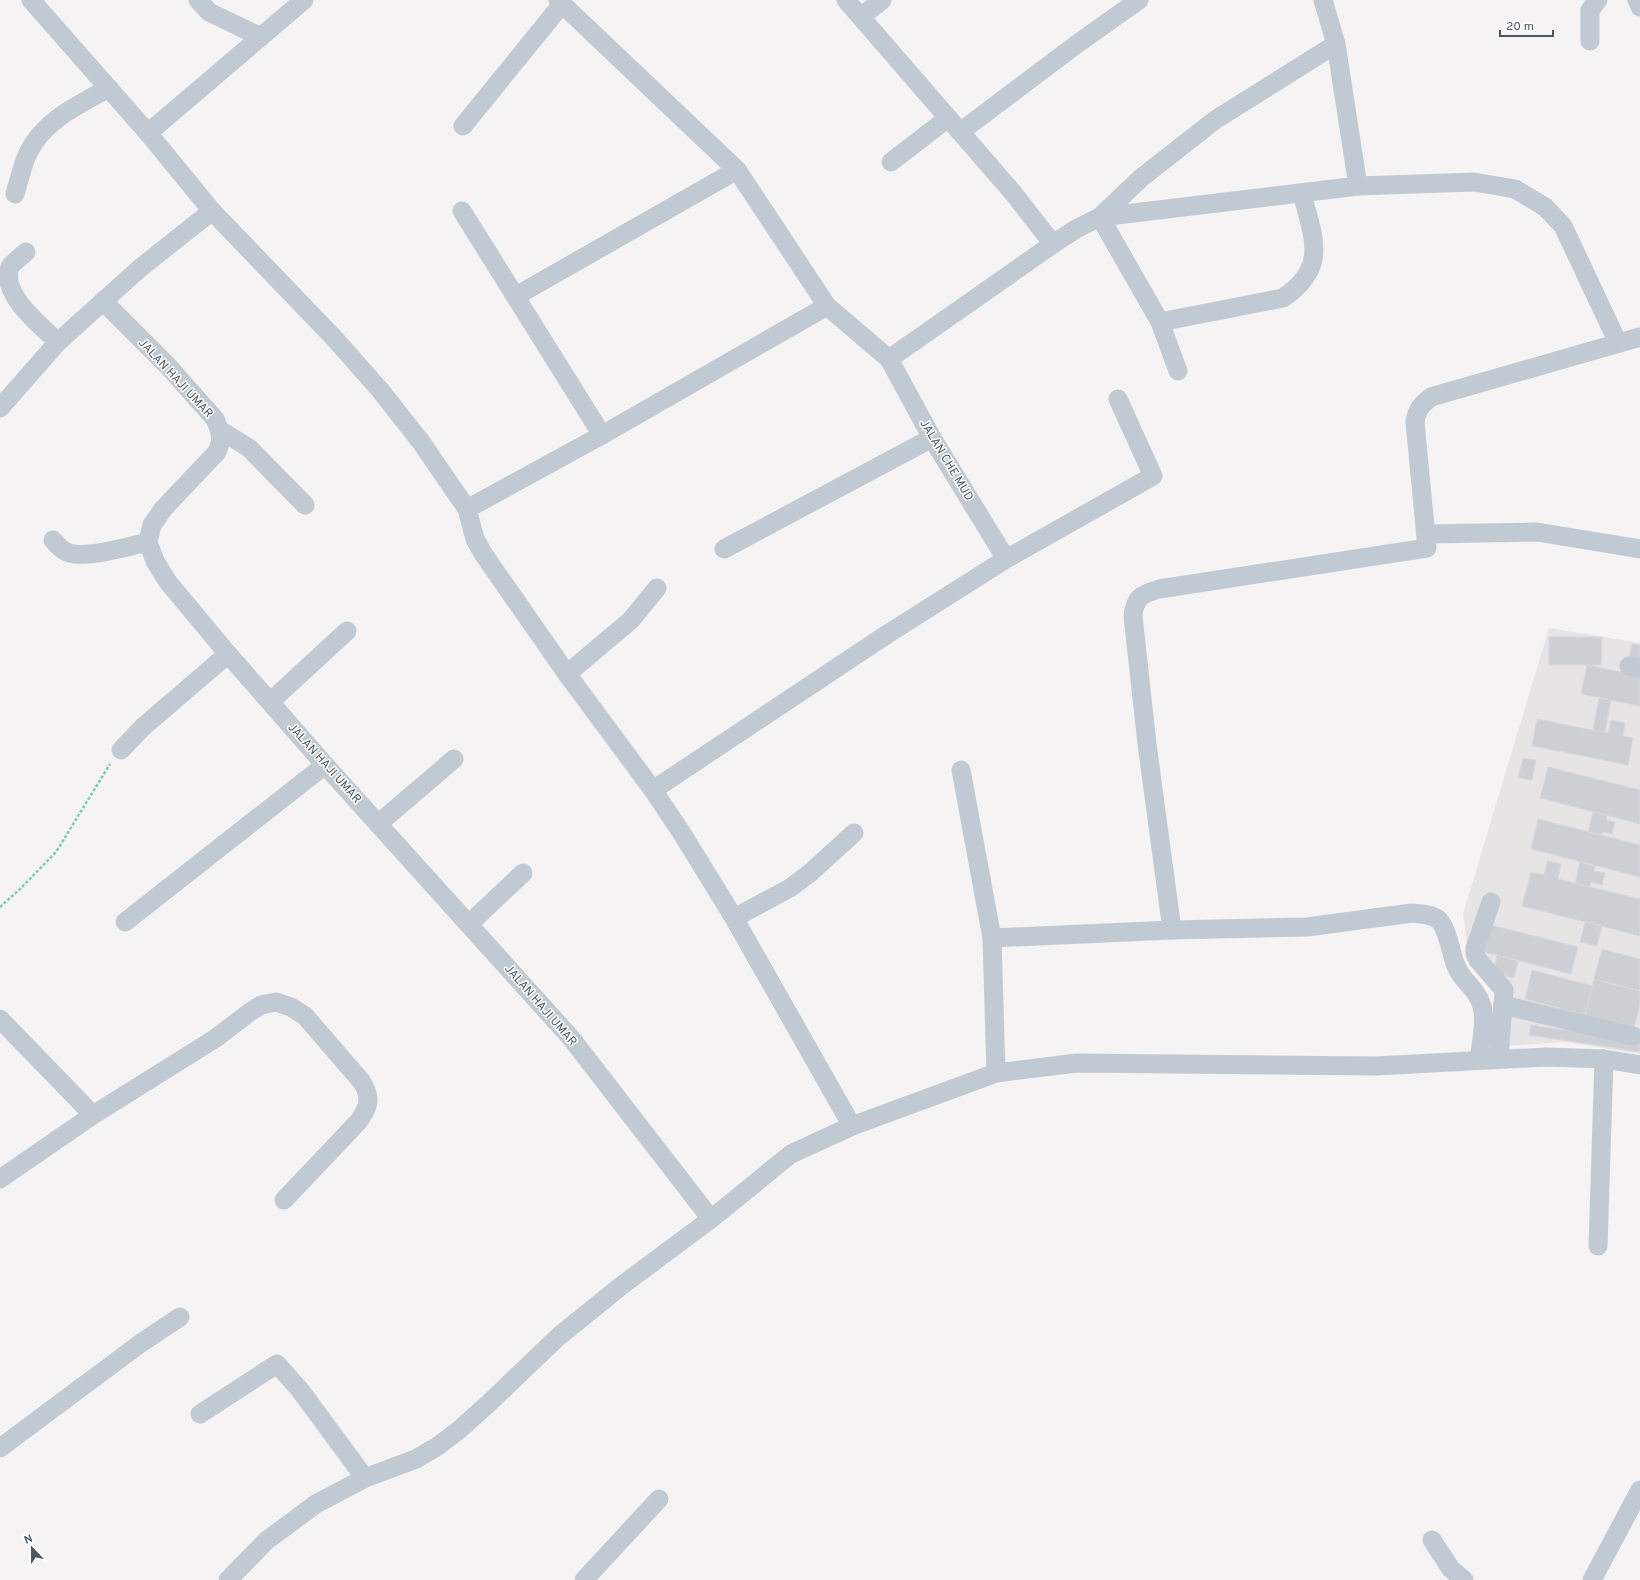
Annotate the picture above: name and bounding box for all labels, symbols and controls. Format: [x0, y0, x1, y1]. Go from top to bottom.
scale bar [1500, 12, 1553, 38]
text: 20 m [1506, 19, 1534, 35]
street label: JALAN HAJI UMAR [134, 336, 216, 422]
street label: JALAN CHE MUD [916, 417, 977, 504]
street label: JALAN HAJI UMAR [284, 720, 365, 807]
street label: JALAN HAJI UMAR [500, 962, 580, 1050]
north arrow [12, 1528, 52, 1568]
text: N [22, 1532, 35, 1548]

